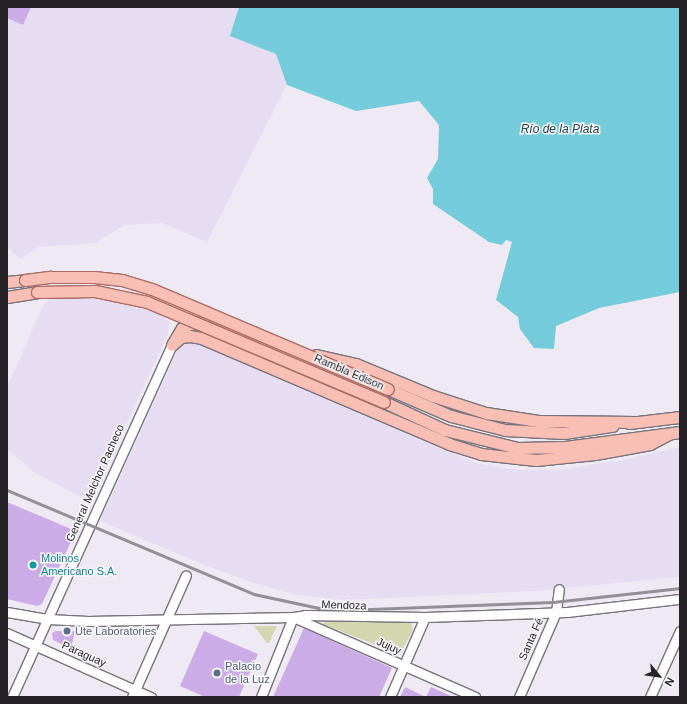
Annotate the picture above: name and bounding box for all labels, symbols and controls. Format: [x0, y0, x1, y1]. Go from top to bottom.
water label: Río de la Plata [521, 123, 599, 137]
street label: Rambla Edison [312, 351, 386, 393]
street label: General Melchor Pacheco [63, 422, 127, 544]
place label: Molinos Americano S.A. [41, 552, 117, 578]
marker: Molinos Americano S.A. [28, 560, 38, 570]
street label: Mendoza [321, 598, 367, 612]
street label: Santa Fé [516, 616, 546, 662]
place label: Ute Laboratories [75, 624, 156, 638]
marker: Ute Laboratories [62, 626, 72, 636]
street label: Jujuy [375, 635, 403, 657]
street label: Paraguay [60, 638, 108, 670]
north arrow [639, 656, 679, 696]
place label: Palacio de la Luz [225, 660, 270, 686]
marker: Palacio de la Luz [212, 668, 222, 678]
text: N [662, 675, 677, 688]

